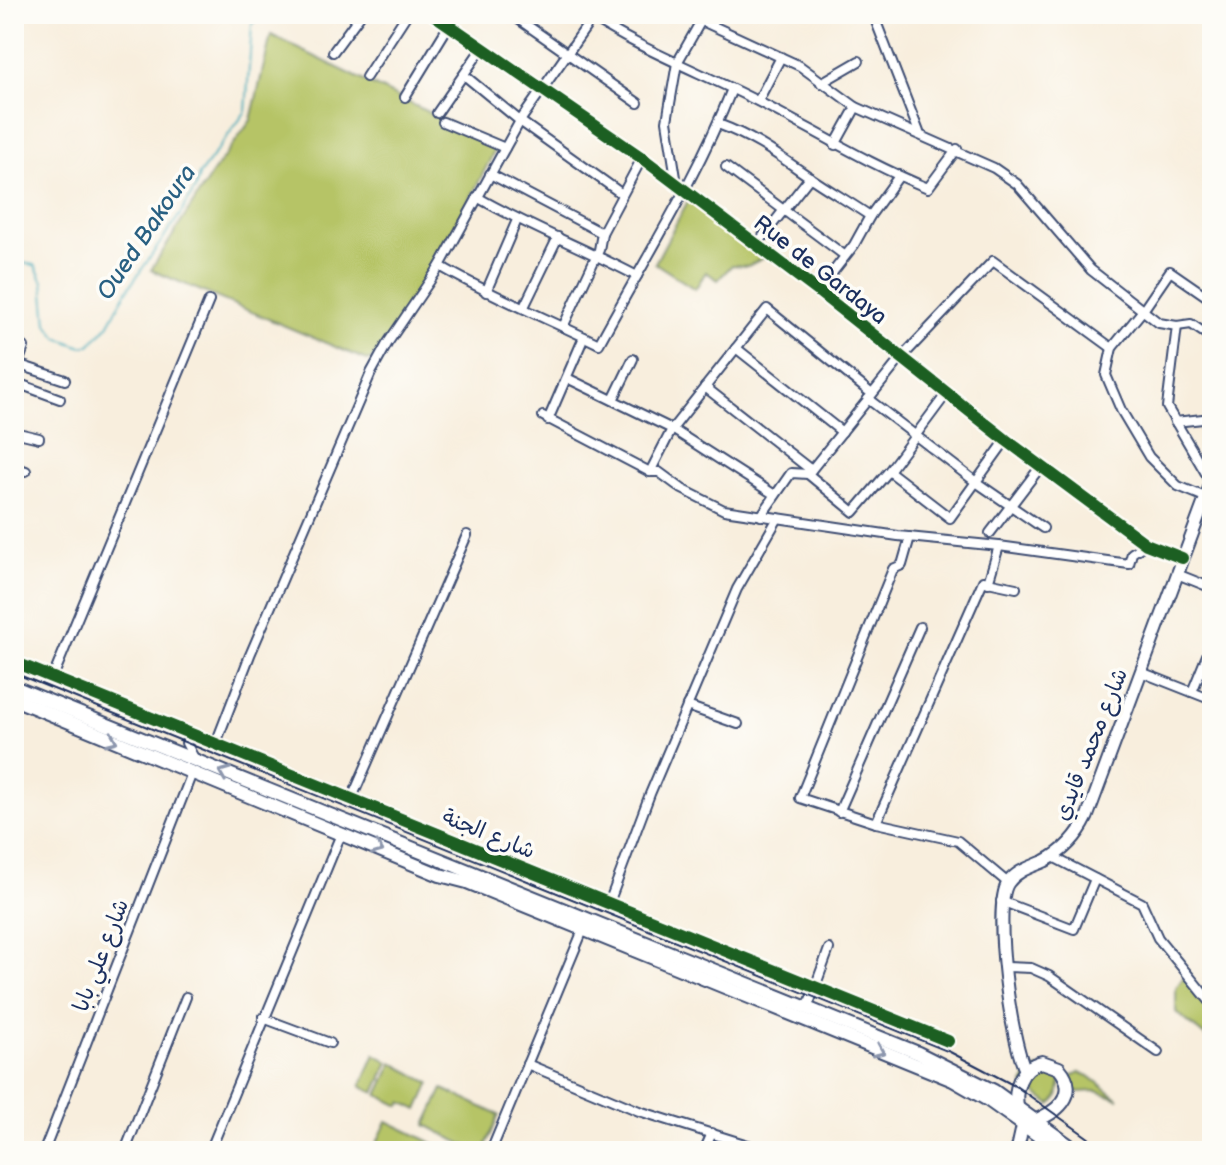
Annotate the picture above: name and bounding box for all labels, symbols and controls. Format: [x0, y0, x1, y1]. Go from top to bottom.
water label: Oued Bakoura [91, 159, 202, 305]
street label: Rue de Gardaya [748, 210, 892, 331]
street label: شارع محمد قايدي [1049, 664, 1136, 825]
one-way arrow [104, 730, 118, 746]
one-way arrow [218, 766, 233, 782]
street label: شارع الجنة [438, 804, 539, 866]
one-way arrow [370, 839, 384, 856]
street label: شارع علي بابا [68, 895, 140, 1017]
one-way arrow [871, 1042, 885, 1058]

